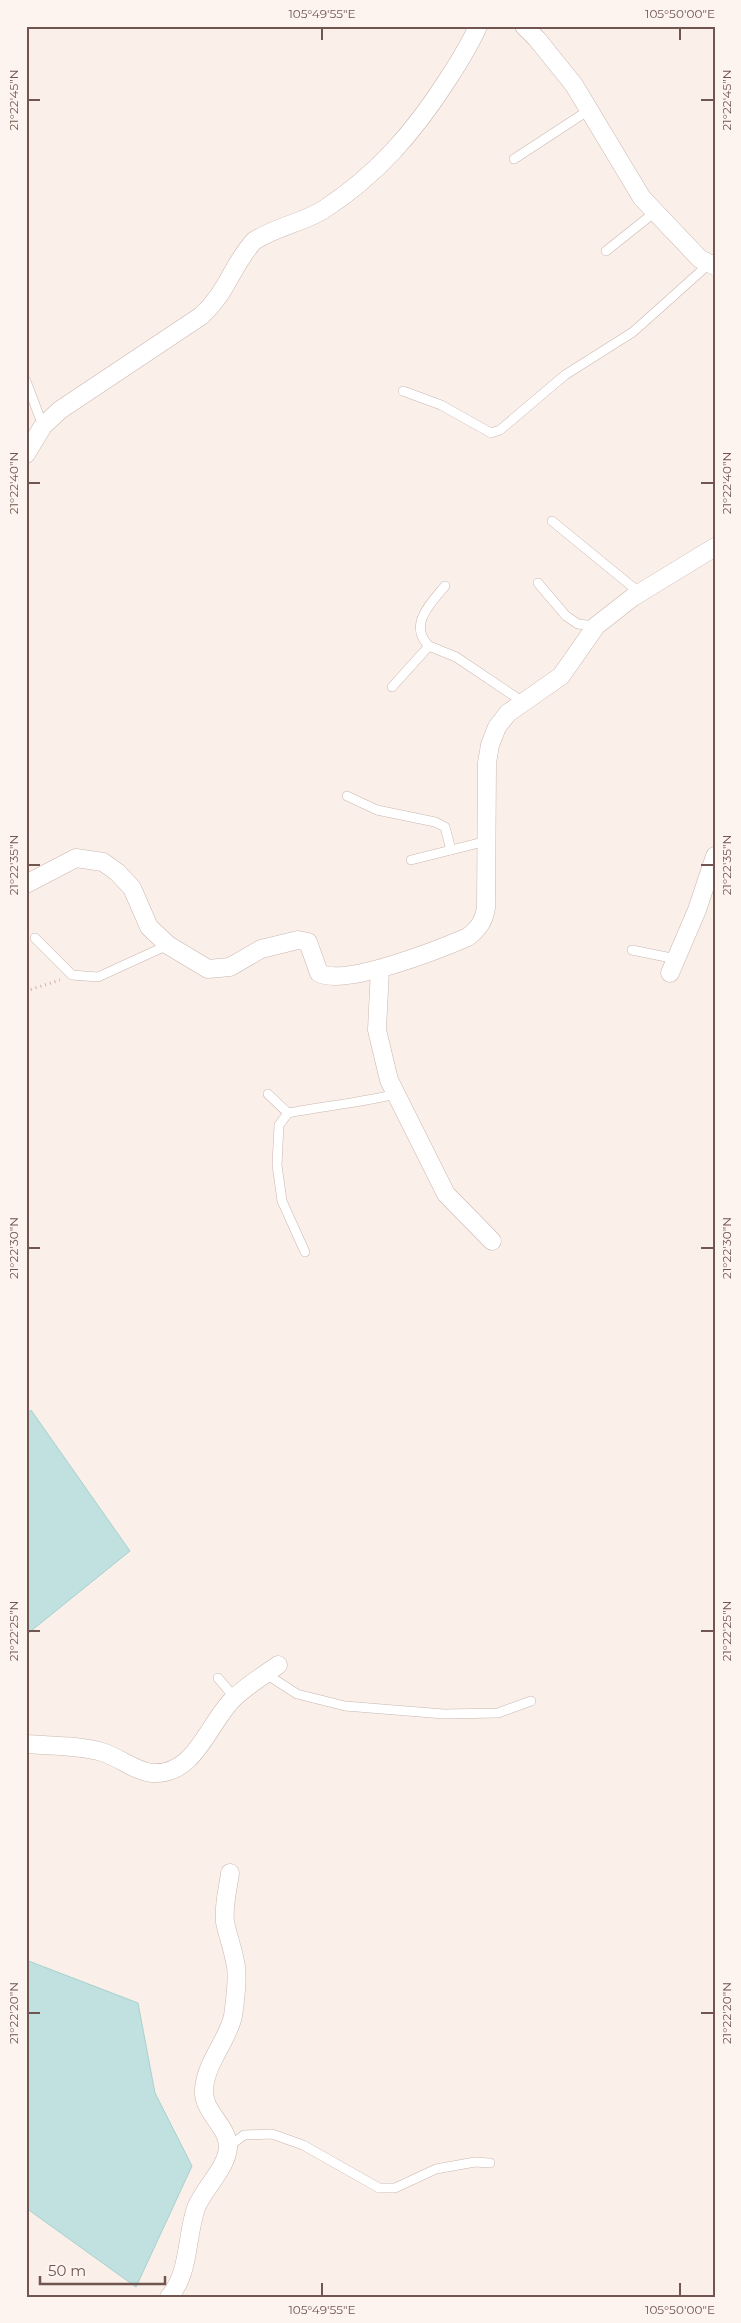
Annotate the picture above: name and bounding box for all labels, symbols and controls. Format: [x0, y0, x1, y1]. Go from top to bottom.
text: 105°49'55"E [288, 6, 356, 21]
text: 105°50'00"E [645, 6, 715, 21]
text: 21°22'45"N [6, 69, 21, 131]
text: 21°22'45"N [719, 69, 734, 131]
text: 21°22'40"N [6, 452, 21, 514]
text: 21°22'40"N [719, 452, 734, 514]
text: 21°22'35"N [6, 835, 21, 895]
text: 21°22'35"N [719, 835, 734, 895]
text: 21°22'30"N [6, 1217, 21, 1279]
text: 21°22'30"N [719, 1217, 734, 1279]
text: 21°22'25"N [6, 1601, 21, 1661]
text: 21°22'25"N [719, 1601, 734, 1661]
text: 21°22'20"N [6, 1982, 21, 2044]
text: 21°22'20"N [719, 1982, 734, 2044]
scale bar [40, 2253, 165, 2285]
text: 50 m [48, 2261, 86, 2280]
text: 105°49'55"E [288, 2302, 356, 2317]
text: 105°50'00"E [645, 2302, 715, 2317]

